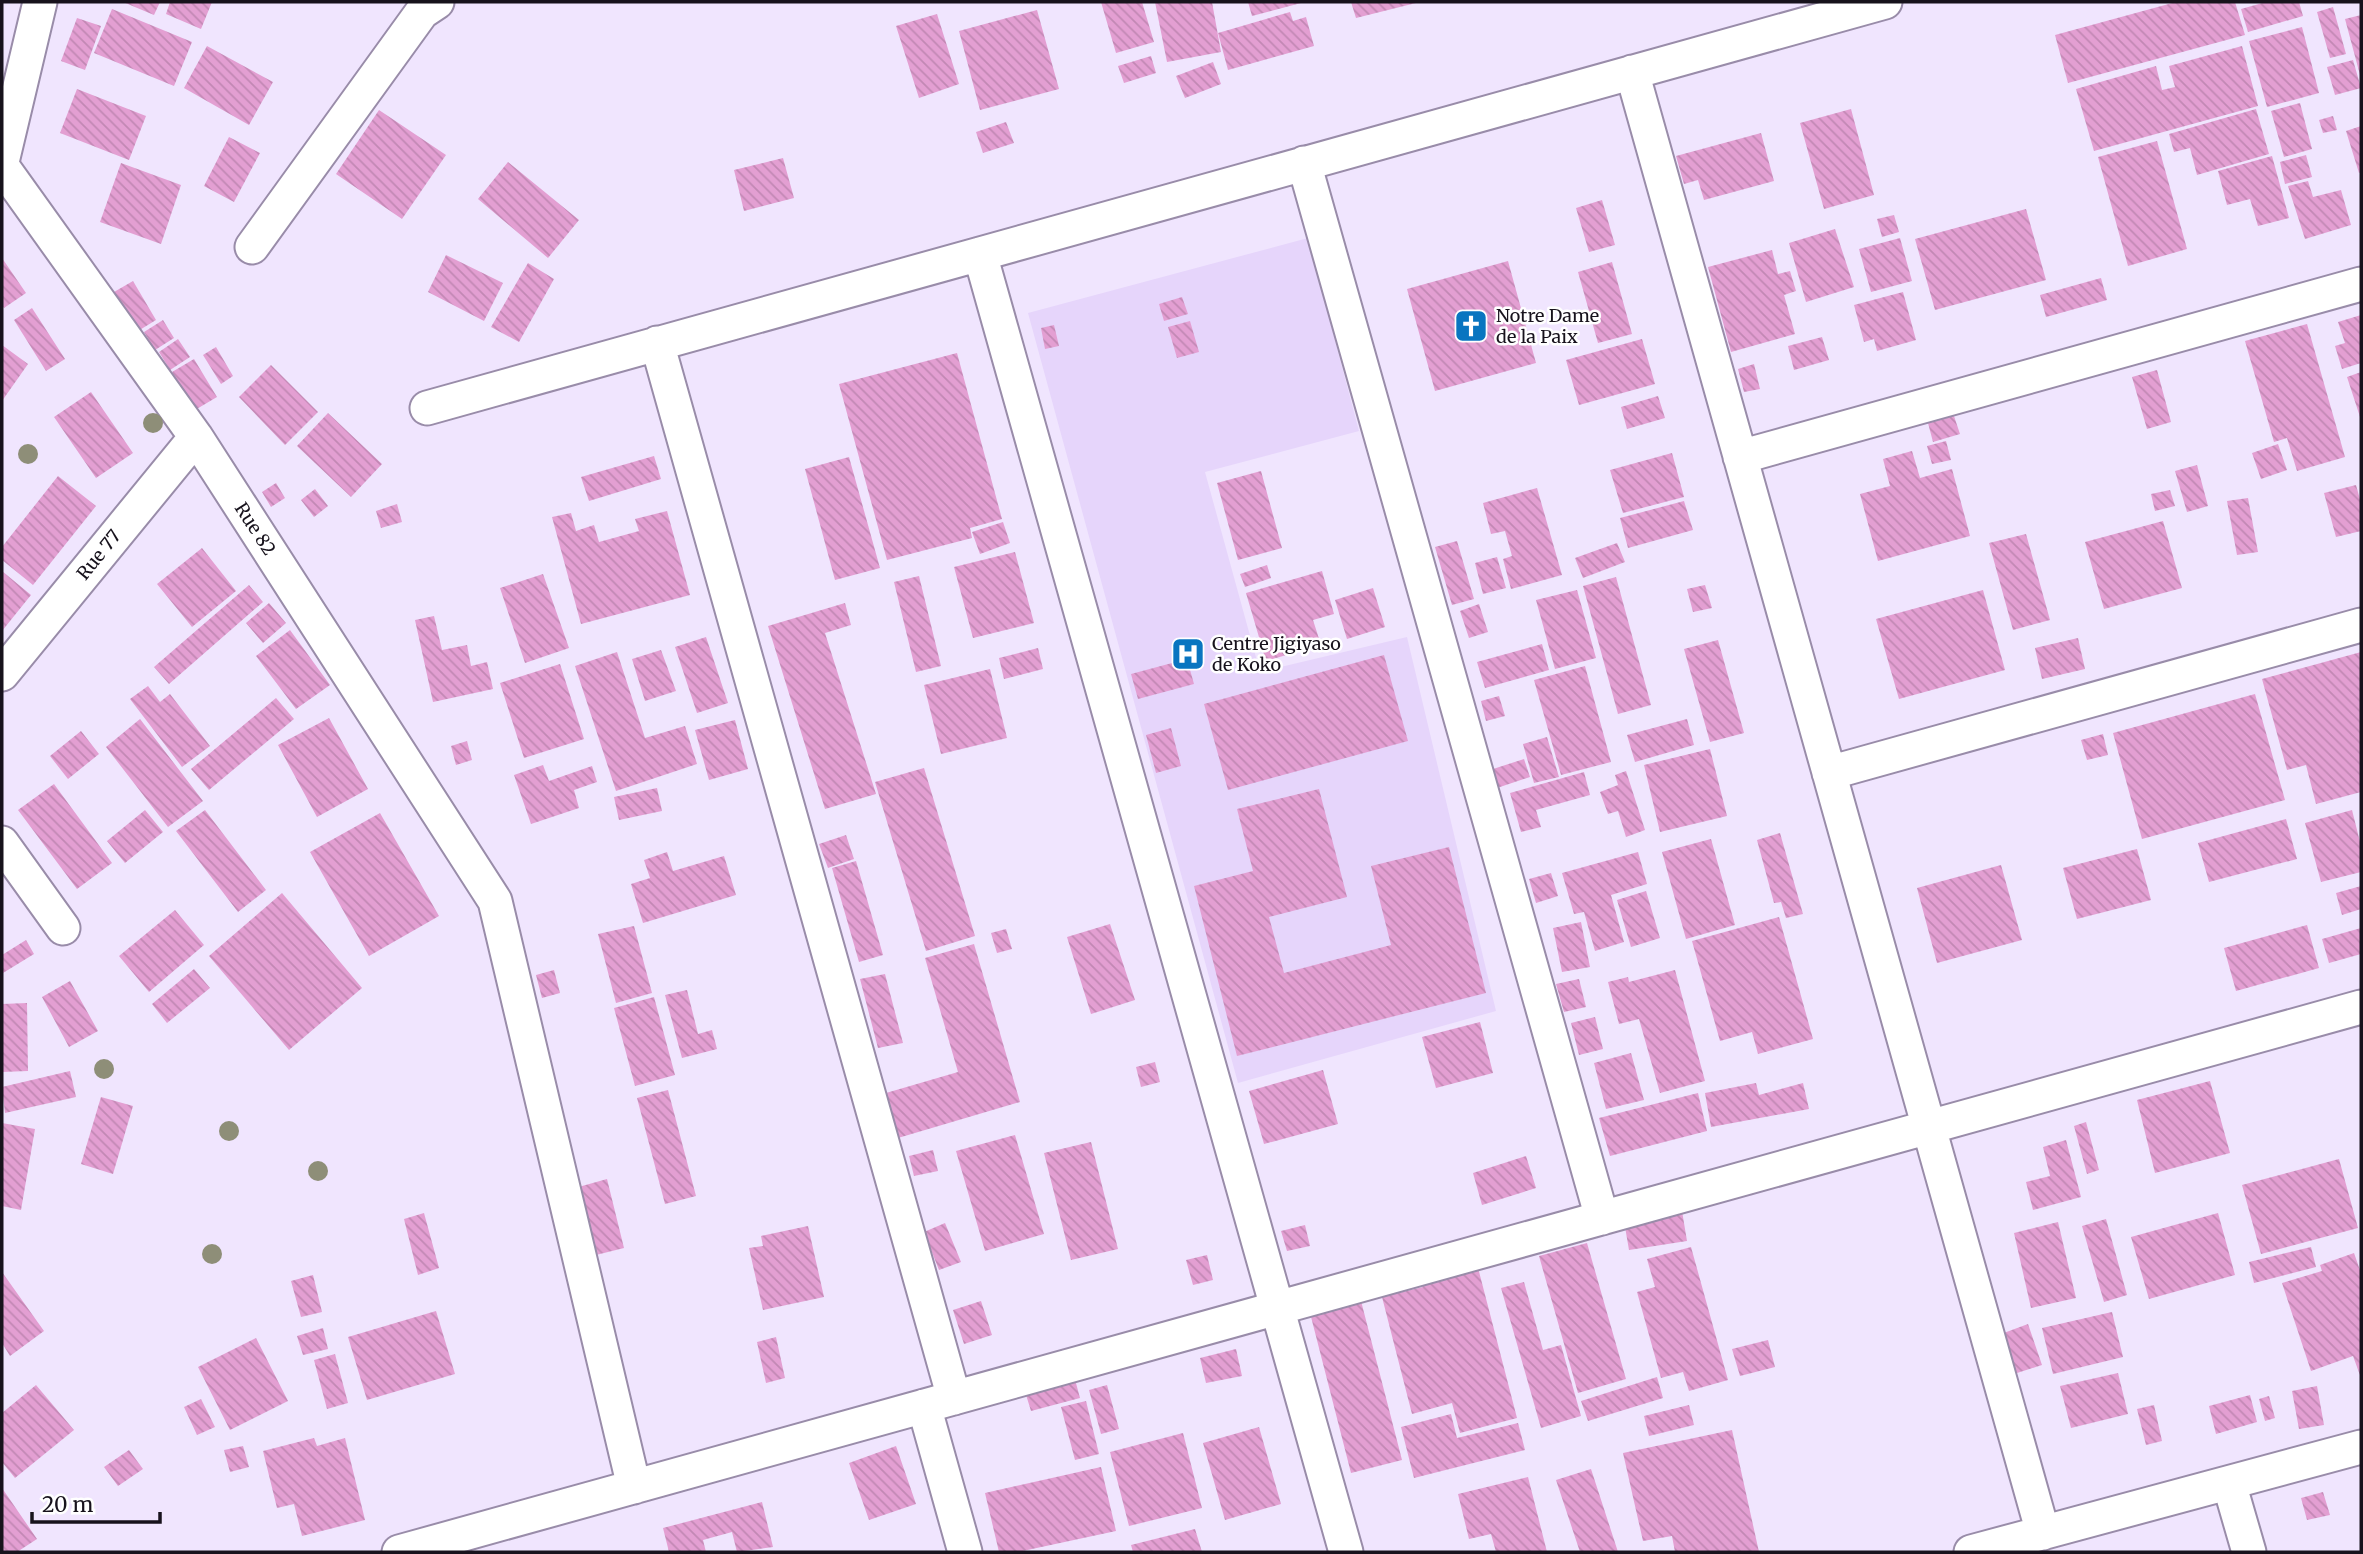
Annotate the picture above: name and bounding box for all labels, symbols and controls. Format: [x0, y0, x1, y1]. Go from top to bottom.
place label: Notre Dame de la Paix [1496, 304, 1599, 348]
church icon: Notre Dame de la Paix [1452, 307, 1490, 345]
street label: Rue 82 [230, 498, 281, 559]
street label: Rue 77 [72, 525, 126, 584]
place label: Centre Jigiyaso de Koko [1212, 632, 1341, 676]
hospital icon: Centre Jigiyaso de Koko [1169, 635, 1207, 673]
scale bar [32, 1480, 159, 1524]
text: 20 m [42, 1491, 94, 1518]

